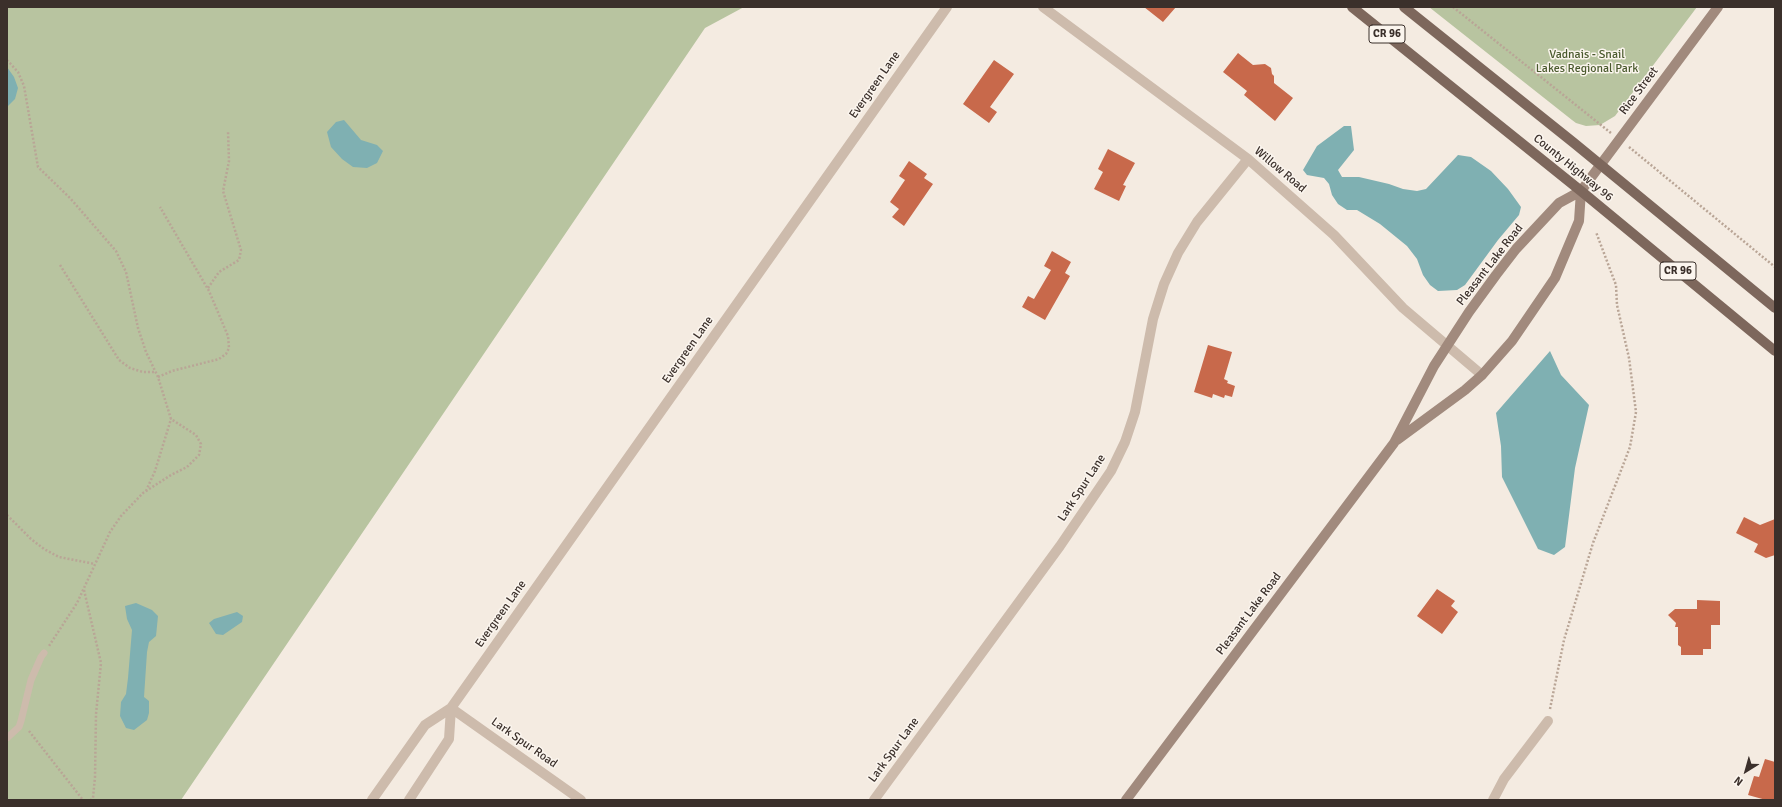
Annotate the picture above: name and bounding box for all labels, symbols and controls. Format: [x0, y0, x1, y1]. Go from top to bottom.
road number: CR 96 [1369, 25, 1405, 43]
park label: Vadnais - Snail Lakes Regional Park [1536, 48, 1638, 76]
street label: Evergreen Lane [847, 49, 903, 121]
street label: Rice Street [1616, 64, 1662, 118]
street label: County Highway 96 [1530, 131, 1616, 205]
street label: Willow Road [1251, 144, 1309, 196]
street label: Pleasant Lake Road [1454, 221, 1526, 309]
road number: CR 96 [1660, 262, 1696, 280]
street label: Evergreen Lane [660, 314, 716, 386]
street label: Lark Spur Lane [1055, 452, 1109, 524]
street label: Pleasant Lake Road [1213, 570, 1285, 658]
street label: Evergreen Lane [473, 578, 529, 650]
street label: Lark Spur Road [488, 715, 560, 771]
street label: Lark Spur Lane [866, 715, 922, 785]
north arrow [1726, 751, 1766, 791]
text: N [1732, 773, 1745, 788]

